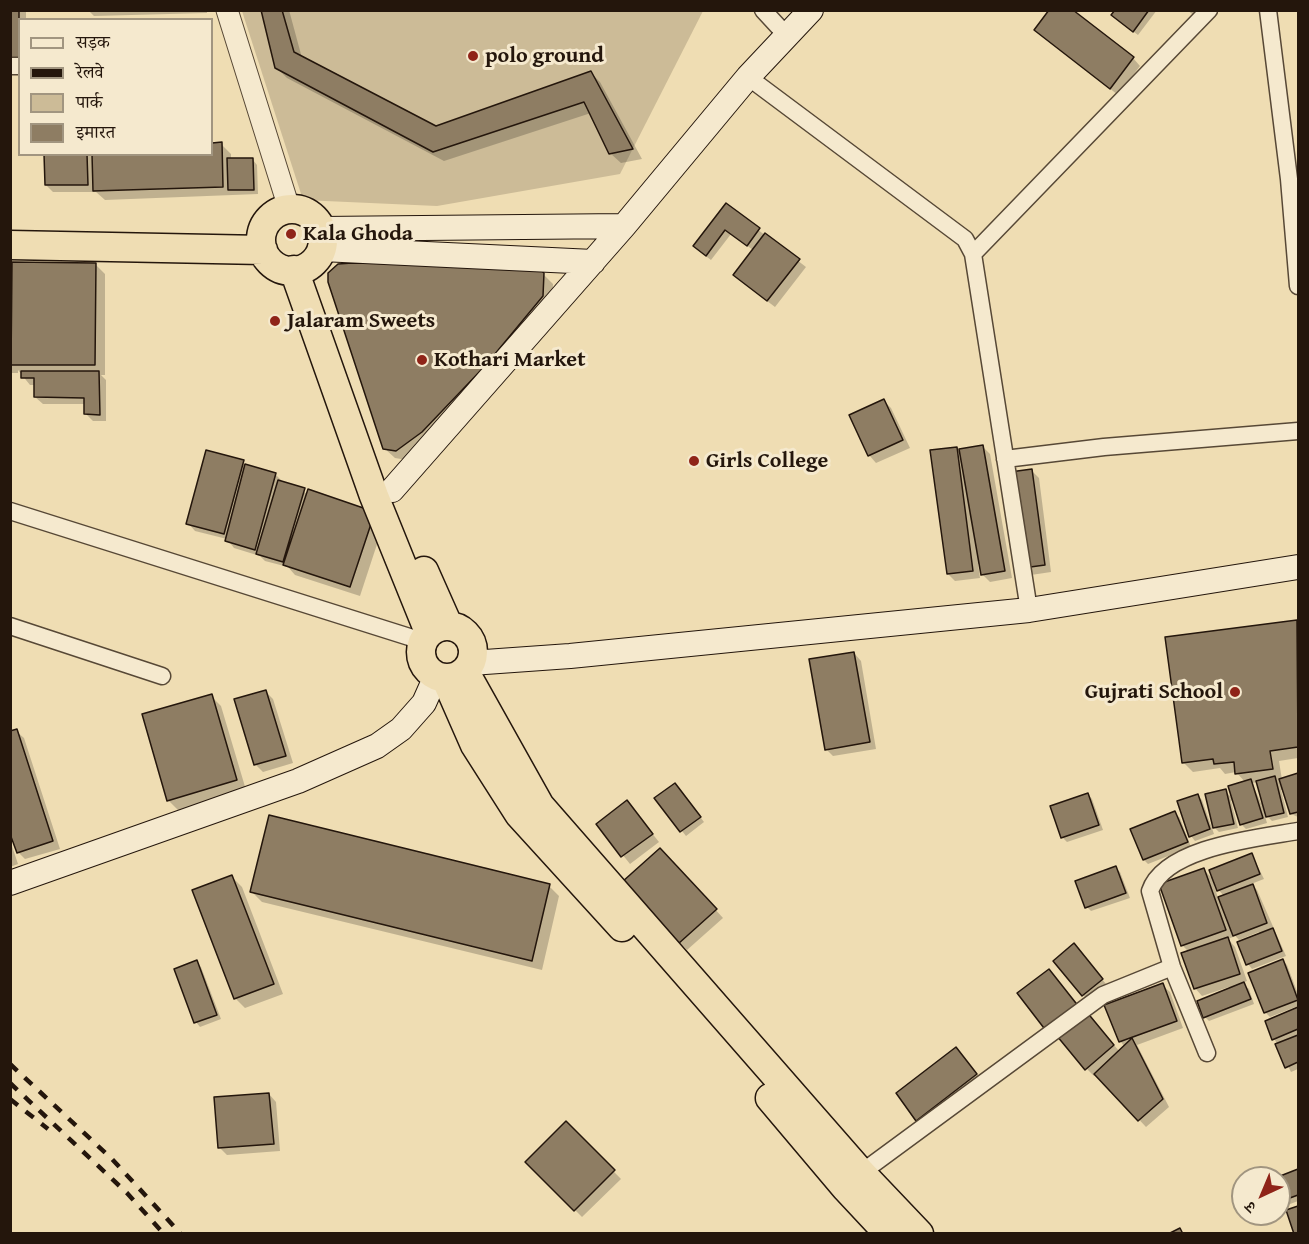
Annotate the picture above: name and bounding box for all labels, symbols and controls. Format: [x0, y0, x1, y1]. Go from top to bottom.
legend [18, 18, 213, 156]
text: सड़क [76, 28, 110, 55]
place label: polo ground [485, 43, 604, 69]
marker: polo ground [466, 49, 480, 63]
text: रेलवे [76, 58, 104, 85]
text: पार्क [76, 88, 103, 115]
text: इमारत [76, 118, 115, 145]
place label: Kala Ghoda [303, 221, 413, 247]
marker: Kala Ghoda [284, 227, 298, 241]
place label: Jalaram Sweets [287, 308, 435, 334]
marker: Jalaram Sweets [268, 314, 282, 328]
place label: Kothari Market [434, 347, 585, 373]
marker: Kothari Market [415, 353, 429, 367]
place label: Girls College [706, 448, 828, 474]
marker: Girls College [687, 454, 701, 468]
place label: Gujrati School [1085, 679, 1223, 705]
marker: Gujrati School [1228, 685, 1242, 699]
north arrow [1231, 1166, 1291, 1226]
text: उ [1239, 1196, 1261, 1219]

